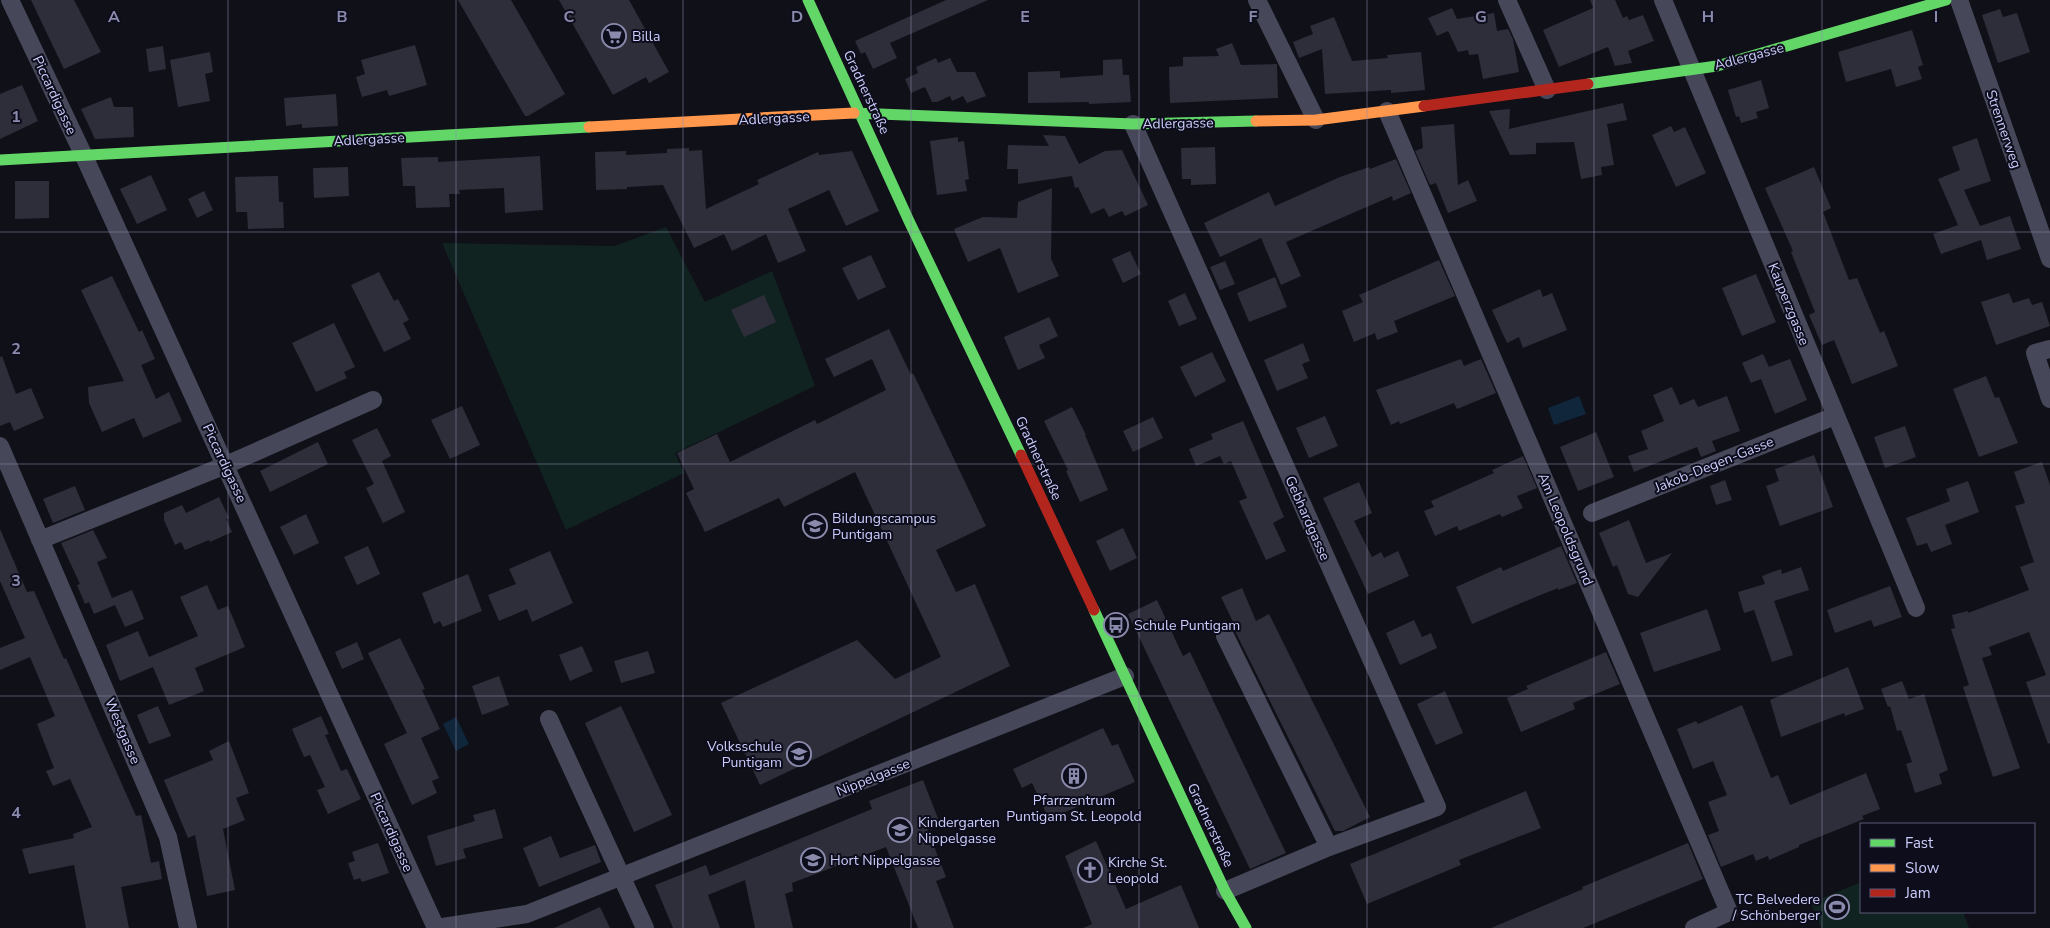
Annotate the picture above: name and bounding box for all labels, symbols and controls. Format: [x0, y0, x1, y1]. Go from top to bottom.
text: A [108, 6, 120, 28]
text: B [336, 6, 348, 28]
text: C [564, 6, 575, 28]
text: D [791, 6, 803, 28]
text: E [1020, 6, 1030, 28]
text: F [1249, 6, 1258, 28]
text: G [1475, 6, 1487, 28]
text: H [1702, 6, 1714, 28]
text: I [1934, 6, 1938, 28]
supermarket icon: Billa [601, 23, 627, 49]
place label: Billa [632, 27, 660, 46]
street label: Adlergasse [1712, 38, 1786, 75]
street label: Gradnerstraße [839, 47, 894, 137]
street label: Piccardigasse [28, 53, 81, 138]
street label: Strennerweg [1981, 87, 2026, 171]
text: 1 [11, 106, 21, 128]
street label: Adlergasse [738, 107, 810, 130]
street label: Adlergasse [1142, 113, 1214, 134]
street label: Adlergasse [333, 128, 405, 151]
street label: Kauperzgasse [1763, 260, 1814, 348]
text: 2 [11, 338, 21, 360]
street label: Gradnerstraße [1011, 413, 1066, 503]
street label: Piccardigasse [198, 421, 251, 506]
street label: Jakob-Degen-Gasse [1651, 432, 1777, 497]
street label: Am Leopoldsgrund [1533, 470, 1598, 588]
street label: Gebhardgasse [1280, 473, 1335, 564]
place label: Bildungscampus Puntigam [832, 509, 937, 544]
school or university icon: Bildungscampus Puntigam [802, 513, 828, 539]
text: 3 [11, 570, 21, 592]
bus stop icon: Schule Puntigam [1103, 612, 1129, 638]
place label: Schule Puntigam [1134, 616, 1240, 635]
street label: Westgasse [100, 695, 145, 767]
place label: Volksschule Puntigam [706, 737, 782, 772]
school or university icon: Volksschule Puntigam [786, 741, 812, 767]
street label: Nippelgasse [833, 754, 913, 801]
building icon: Pfarrzentrum Puntigam St. Leopold [1061, 763, 1087, 789]
street label: Gradnerstraße [1183, 780, 1238, 870]
street label: Piccardigasse [366, 789, 418, 875]
place label: Pfarrzentrum Puntigam St. Leopold [1006, 791, 1142, 826]
text: 4 [11, 802, 21, 824]
place label: Kindergarten Nippelgasse [918, 813, 1000, 848]
school or university icon: Kindergarten Nippelgasse [887, 817, 913, 843]
legend [1860, 823, 2035, 913]
text: Fast [1905, 833, 1934, 853]
school or university icon: Hort Nippelgasse [800, 847, 826, 873]
place label: Hort Nippelgasse [830, 851, 940, 870]
place label: Kirche St. Leopold [1108, 853, 1167, 888]
church icon: Kirche St. Leopold [1077, 857, 1103, 883]
text: Slow [1905, 858, 1940, 878]
text: Jam [1904, 883, 1931, 903]
place label: TC Belvedere / Schönberger [1731, 890, 1820, 925]
sports icon: TC Belvedere / Schönberger [1824, 894, 1850, 920]

